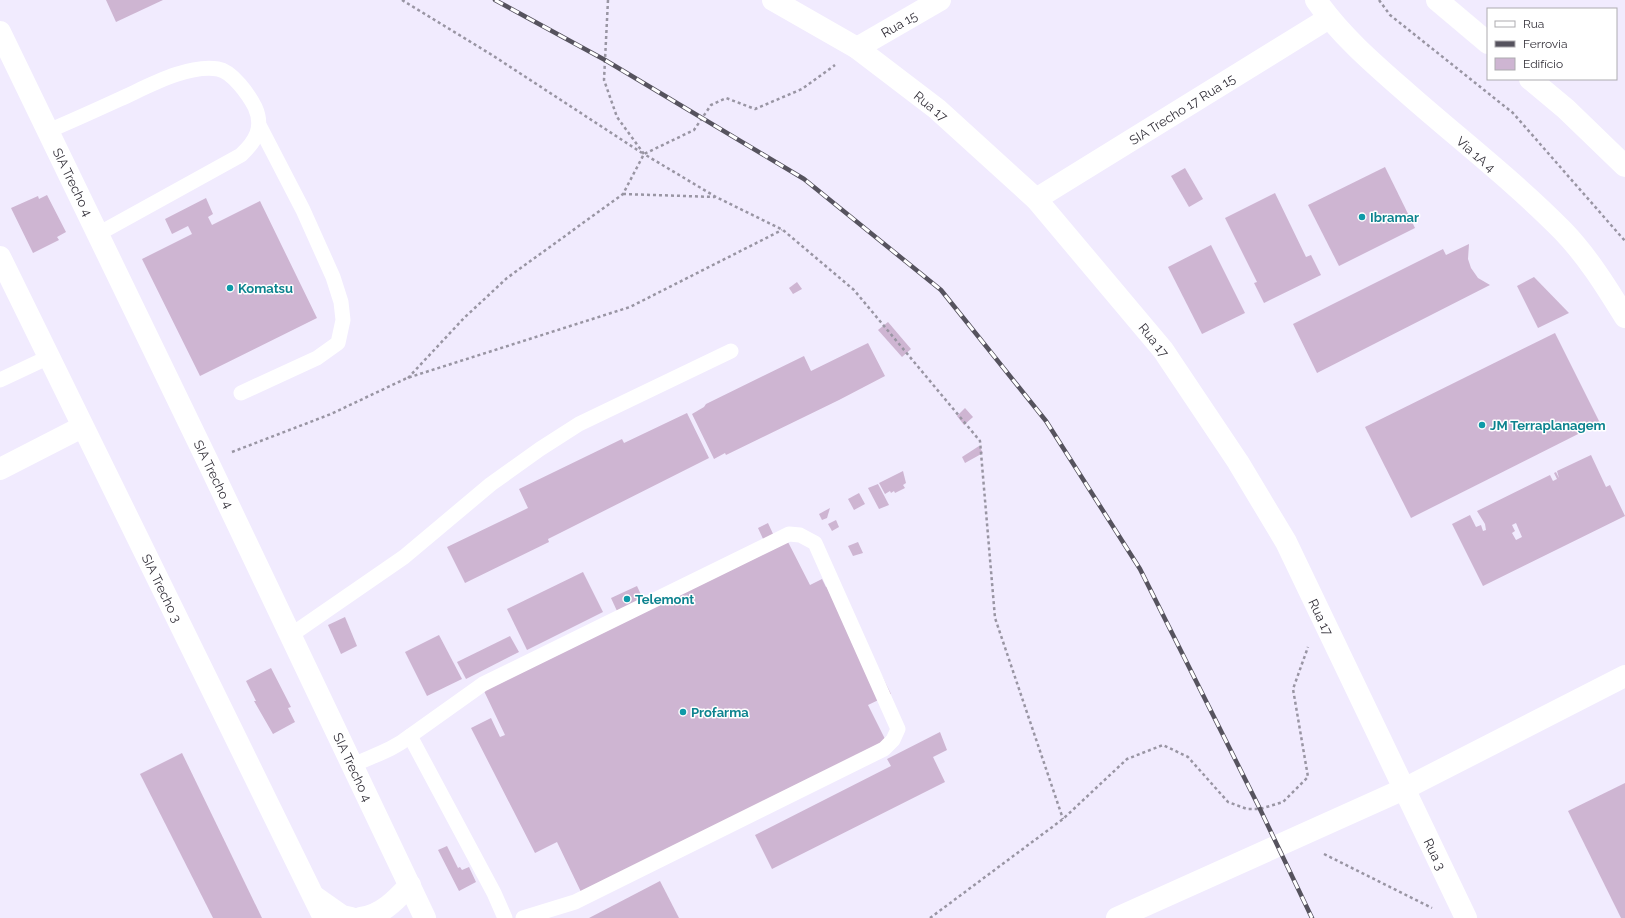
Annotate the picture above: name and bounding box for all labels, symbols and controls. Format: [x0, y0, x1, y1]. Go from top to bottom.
street label: Rua 15 [879, 8, 920, 41]
legend [1487, 8, 1617, 80]
text: Rua [1523, 17, 1544, 31]
text: Ferrovia [1523, 37, 1567, 51]
text: Edifício [1523, 57, 1563, 71]
street label: SIA Trecho 17 Rua 15 [1127, 71, 1238, 148]
street label: Rua 17 [911, 88, 951, 125]
street label: Via 1A 4 [1453, 133, 1498, 175]
street label: SIA Trecho 4 [50, 146, 96, 219]
place label: Ibramar [1370, 210, 1419, 225]
marker: Ibramar [1357, 212, 1367, 222]
place label: Komatsu [238, 281, 293, 296]
marker: Komatsu [225, 283, 235, 293]
street label: Rua 17 [1136, 320, 1172, 360]
place label: JM Terraplanagem [1490, 418, 1606, 433]
marker: JM Terraplanagem [1477, 420, 1487, 430]
street label: SIA Trecho 4 [191, 438, 237, 511]
street label: SIA Trecho 3 [139, 552, 185, 625]
place label: Telemont [635, 592, 694, 607]
marker: Telemont [622, 594, 632, 604]
street label: Rua 17 [1305, 596, 1336, 638]
place label: Profarma [691, 705, 749, 720]
marker: Profarma [678, 707, 688, 717]
street label: SIA Trecho 4 [330, 730, 375, 804]
street label: Rua 3 [1420, 836, 1449, 873]

